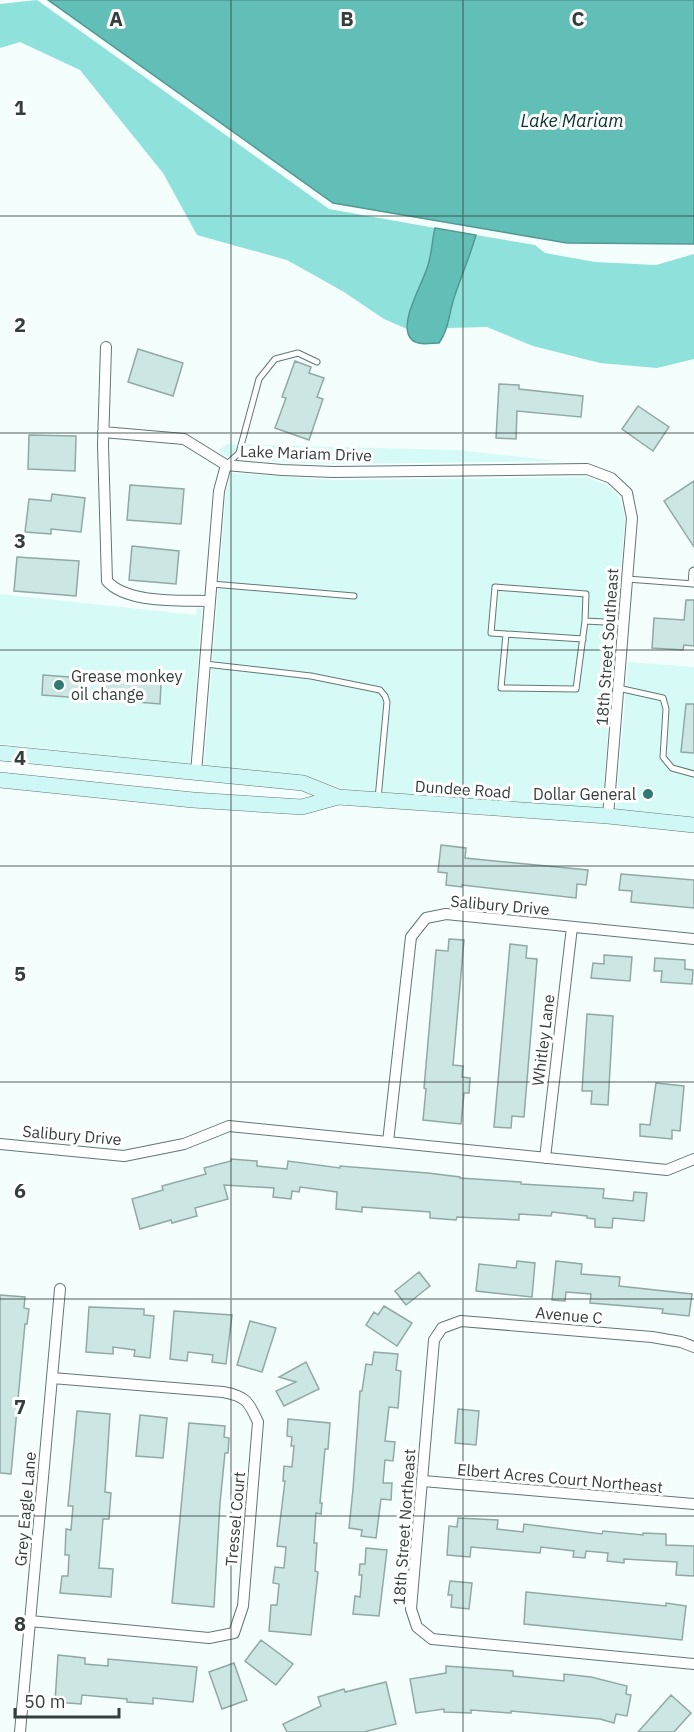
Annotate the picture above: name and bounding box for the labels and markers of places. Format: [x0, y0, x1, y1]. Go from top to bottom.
place label: Grease monkey oil change [71, 666, 182, 704]
marker: Grease monkey oil change [52, 678, 66, 692]
place label: Dollar General [533, 784, 636, 804]
marker: Dollar General [641, 787, 655, 801]

